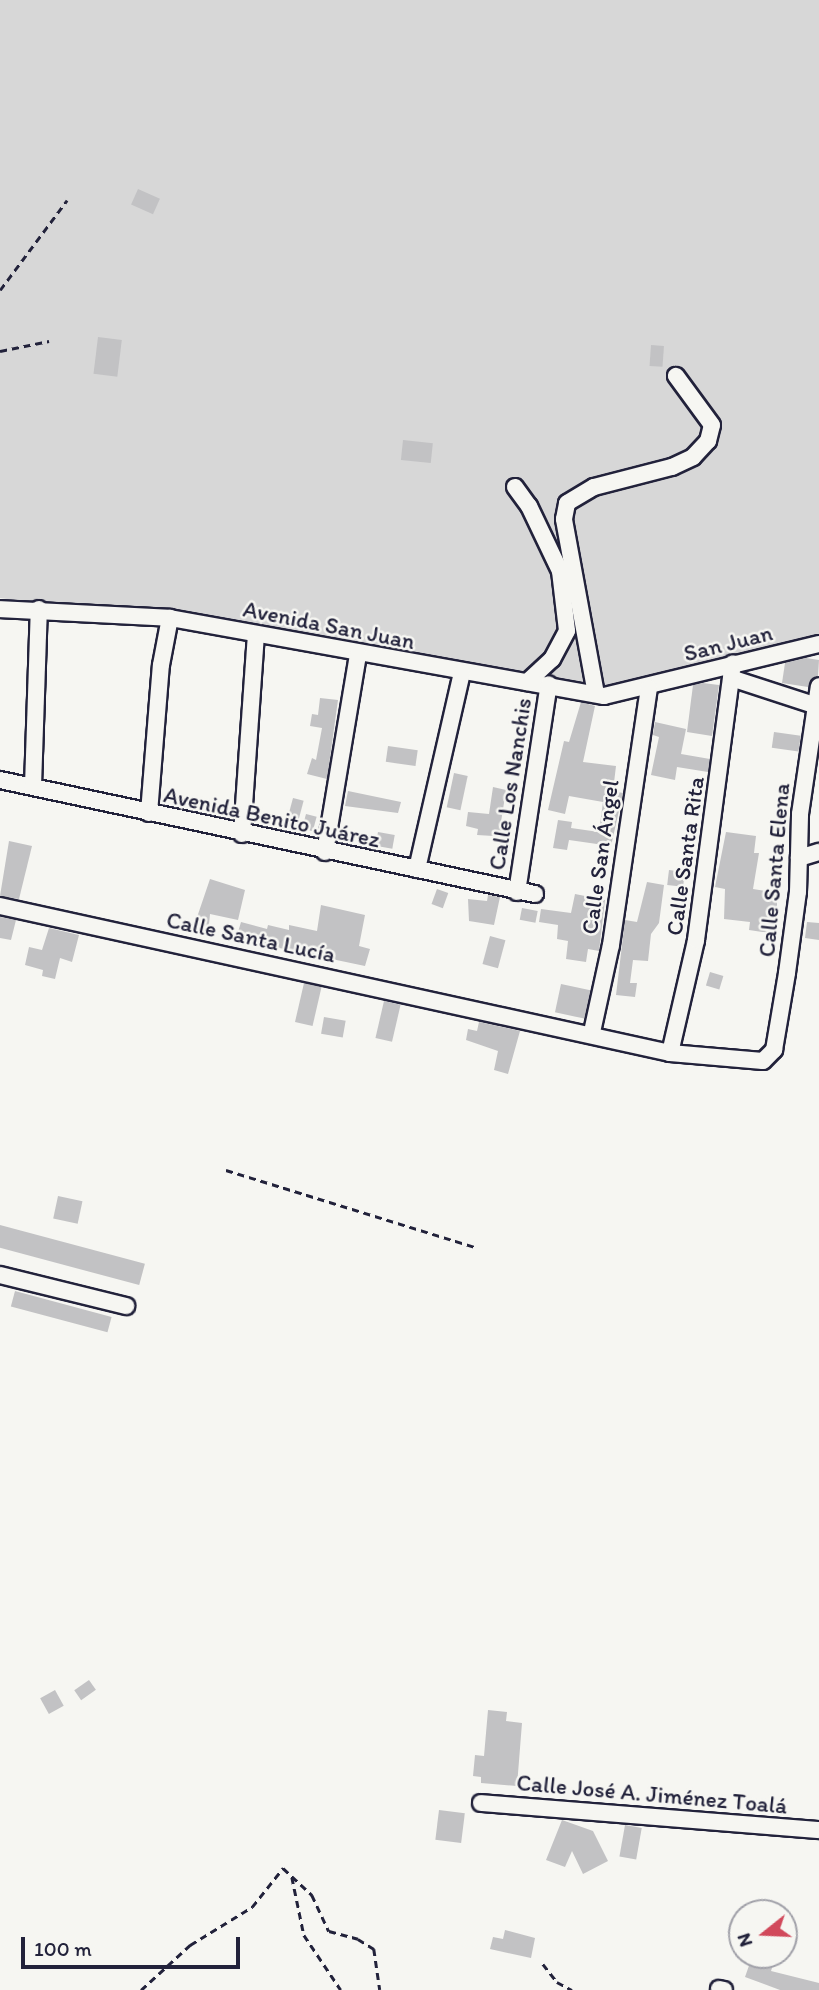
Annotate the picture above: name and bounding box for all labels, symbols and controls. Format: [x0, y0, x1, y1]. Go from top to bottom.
street label: Avenida San Juan [240, 595, 418, 655]
street label: San Juan [680, 619, 776, 667]
street label: Calle Los Nanchis [483, 696, 537, 872]
street label: Calle Santa Rita [660, 776, 710, 936]
street label: Calle San Ángel [575, 778, 625, 936]
street label: Avenida Benito Juárez [161, 781, 383, 853]
street label: Calle Santa Elena [753, 783, 795, 957]
street label: Calle Santa Lucía [164, 906, 338, 968]
street label: Calle José A. Jiménez Toalá [517, 1769, 787, 1819]
north arrow [728, 1899, 798, 1969]
scale bar [24, 1924, 243, 1968]
text: N [732, 1930, 757, 1950]
text: 100 m [34, 1936, 92, 1961]

